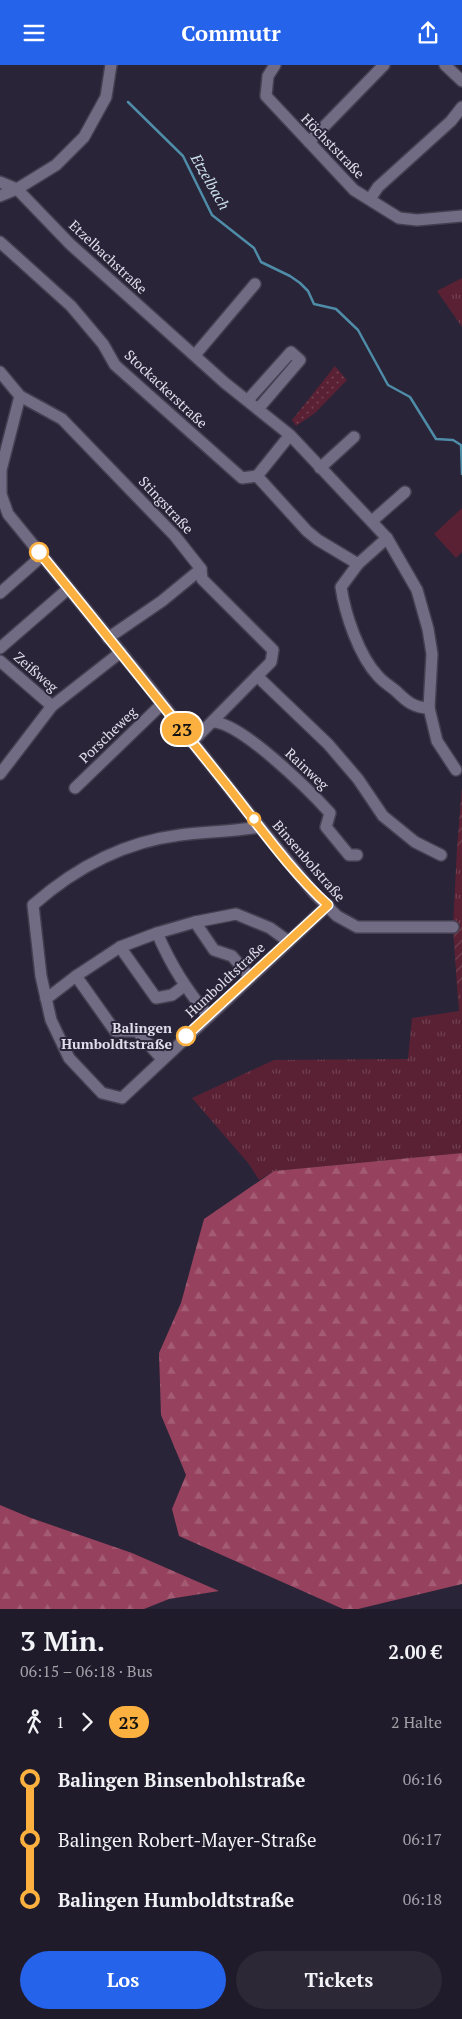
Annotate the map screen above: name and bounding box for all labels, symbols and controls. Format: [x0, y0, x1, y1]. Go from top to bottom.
text: Commutr [181, 18, 281, 47]
icon: menu [20, 19, 48, 47]
icon: share [414, 19, 442, 47]
street label: Höchststraße [297, 109, 369, 182]
water label: Etzelbach [186, 149, 235, 213]
street label: Etzelbachstraße [65, 215, 152, 298]
street label: Stockackerstraße [121, 345, 212, 432]
street label: Stingstraße [135, 472, 198, 538]
unlabelled marker [29, 542, 49, 562]
street label: Zeißweg [10, 647, 63, 697]
street label: Porscheweg [75, 702, 141, 767]
line badge: 23 [160, 713, 204, 745]
text: 23 [172, 717, 192, 741]
street label: Rainweg [281, 744, 334, 794]
unlabelled marker [247, 812, 261, 826]
street label: Binsenbolstraße [269, 816, 350, 905]
street label: Humboldtstraße [181, 938, 269, 1022]
place label: Balingen Humboldtstraße [61, 1018, 172, 1053]
marker: Balingen Humboldtstraße [176, 1026, 196, 1046]
text: 3 Min. [20, 1622, 105, 1659]
text: 2.00 € [388, 1639, 442, 1664]
text: 06:15 – 06:18 · Bus [20, 1660, 153, 1682]
icon: walk [20, 1708, 48, 1736]
icon: forward [73, 1708, 101, 1736]
text: 23 [119, 1710, 139, 1734]
text: 1 [56, 1711, 65, 1733]
text: 2 Halte [391, 1711, 442, 1733]
text: Balingen Binsenbohlstraße [58, 1767, 305, 1792]
text: 06:16 [403, 1768, 442, 1790]
text: Balingen Robert-Mayer-Straße [58, 1827, 317, 1852]
text: 06:17 [403, 1828, 442, 1850]
text: Balingen Humboldtstraße [58, 1887, 294, 1912]
text: 06:18 [403, 1888, 442, 1910]
button: Los [20, 1951, 226, 2009]
button: Tickets [236, 1951, 442, 2009]

